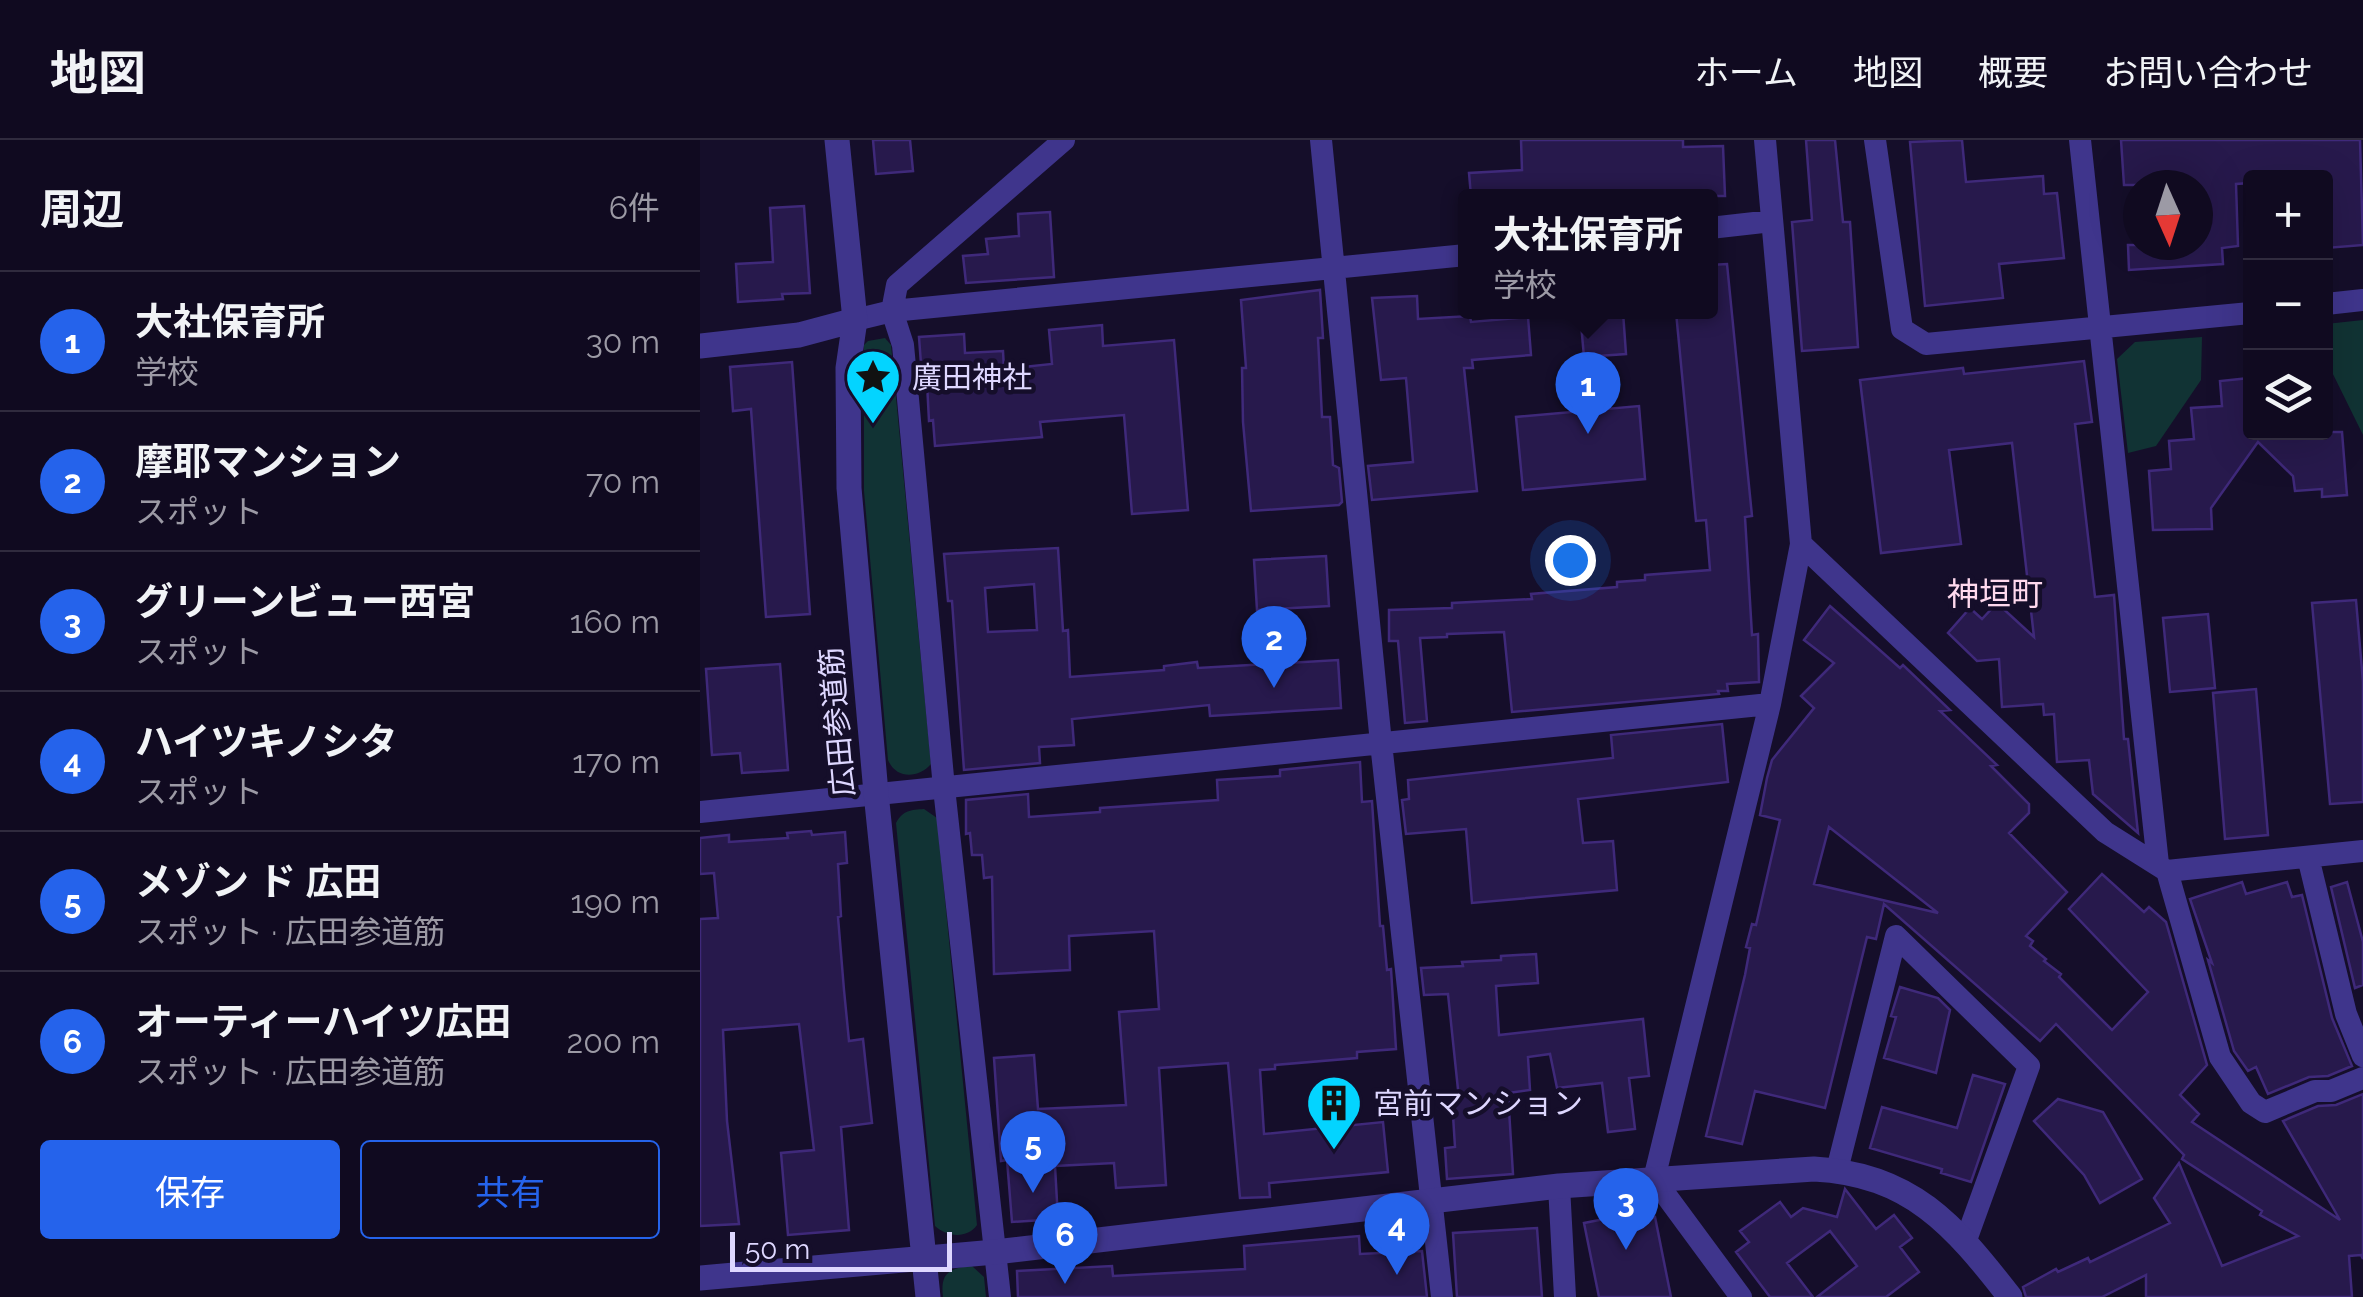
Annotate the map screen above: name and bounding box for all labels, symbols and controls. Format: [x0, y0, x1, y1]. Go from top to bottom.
text: 地図 [50, 45, 146, 101]
text: ホーム [1694, 52, 1798, 93]
text: 地図 [1853, 52, 1923, 93]
text: 概要 [1978, 52, 2048, 93]
text: お問い合わせ [2103, 52, 2313, 93]
north arrow [2123, 170, 2213, 260]
map controls [2243, 170, 2333, 440]
button: + [2243, 170, 2333, 260]
text: 周辺 [40, 185, 124, 234]
text: 6件 [609, 189, 660, 226]
popup [1458, 189, 1718, 319]
text: 大社保育所 [1493, 212, 1683, 257]
button: − [2243, 260, 2333, 350]
text: 学校 [1493, 266, 1557, 303]
text: 大社保育所 [135, 299, 325, 344]
text: 1 [65, 323, 80, 360]
text: 30 m [586, 323, 660, 360]
place icon: 廣田神社 [843, 347, 903, 426]
button: layers [2243, 350, 2333, 440]
pin: 1 [1556, 352, 1620, 434]
text: 学校 [135, 353, 199, 390]
place label: 廣田神社 [912, 360, 1032, 395]
text: 摩耶マンション [135, 439, 401, 484]
text: 2 [63, 463, 82, 500]
text: 70 m [586, 463, 660, 500]
text: スポット [135, 493, 263, 530]
your location [1545, 535, 1596, 586]
district label: 神垣町 [1947, 575, 2043, 612]
text: グリーンビュー西宮 [135, 579, 475, 624]
text: 3 [64, 603, 81, 640]
text: 160 m [570, 603, 660, 640]
pin: 2 [1242, 606, 1306, 688]
text: スポット [135, 633, 263, 670]
street label: 広田参道筋 [813, 646, 861, 798]
text: ハイツキノシタ [135, 719, 398, 764]
text: 4 [63, 743, 82, 780]
text: 170 m [572, 743, 660, 780]
text: スポット [135, 773, 263, 810]
text: メゾン ド 広田 [135, 859, 381, 904]
text: 5 [64, 883, 81, 920]
text: 190 m [570, 883, 660, 920]
text: スポット · 広田参道筋 [135, 913, 445, 950]
text: オーティーハイツ広田 [135, 999, 511, 1044]
text: 6 [63, 1023, 82, 1060]
text: 200 m [567, 1023, 660, 1060]
text: スポット · 広田参道筋 [135, 1053, 445, 1090]
building icon: 宮前マンション [1304, 1073, 1364, 1152]
place label: 宮前マンション [1373, 1086, 1583, 1121]
pin: 5 [1000, 1110, 1066, 1193]
button: 保存 [40, 1140, 340, 1239]
button: 共有 [360, 1140, 660, 1239]
pin: 3 [1594, 1168, 1658, 1250]
pin: 4 [1364, 1192, 1430, 1275]
pin: 6 [1032, 1202, 1098, 1284]
scale bar [730, 1227, 952, 1272]
text: 50 m [745, 1233, 810, 1266]

